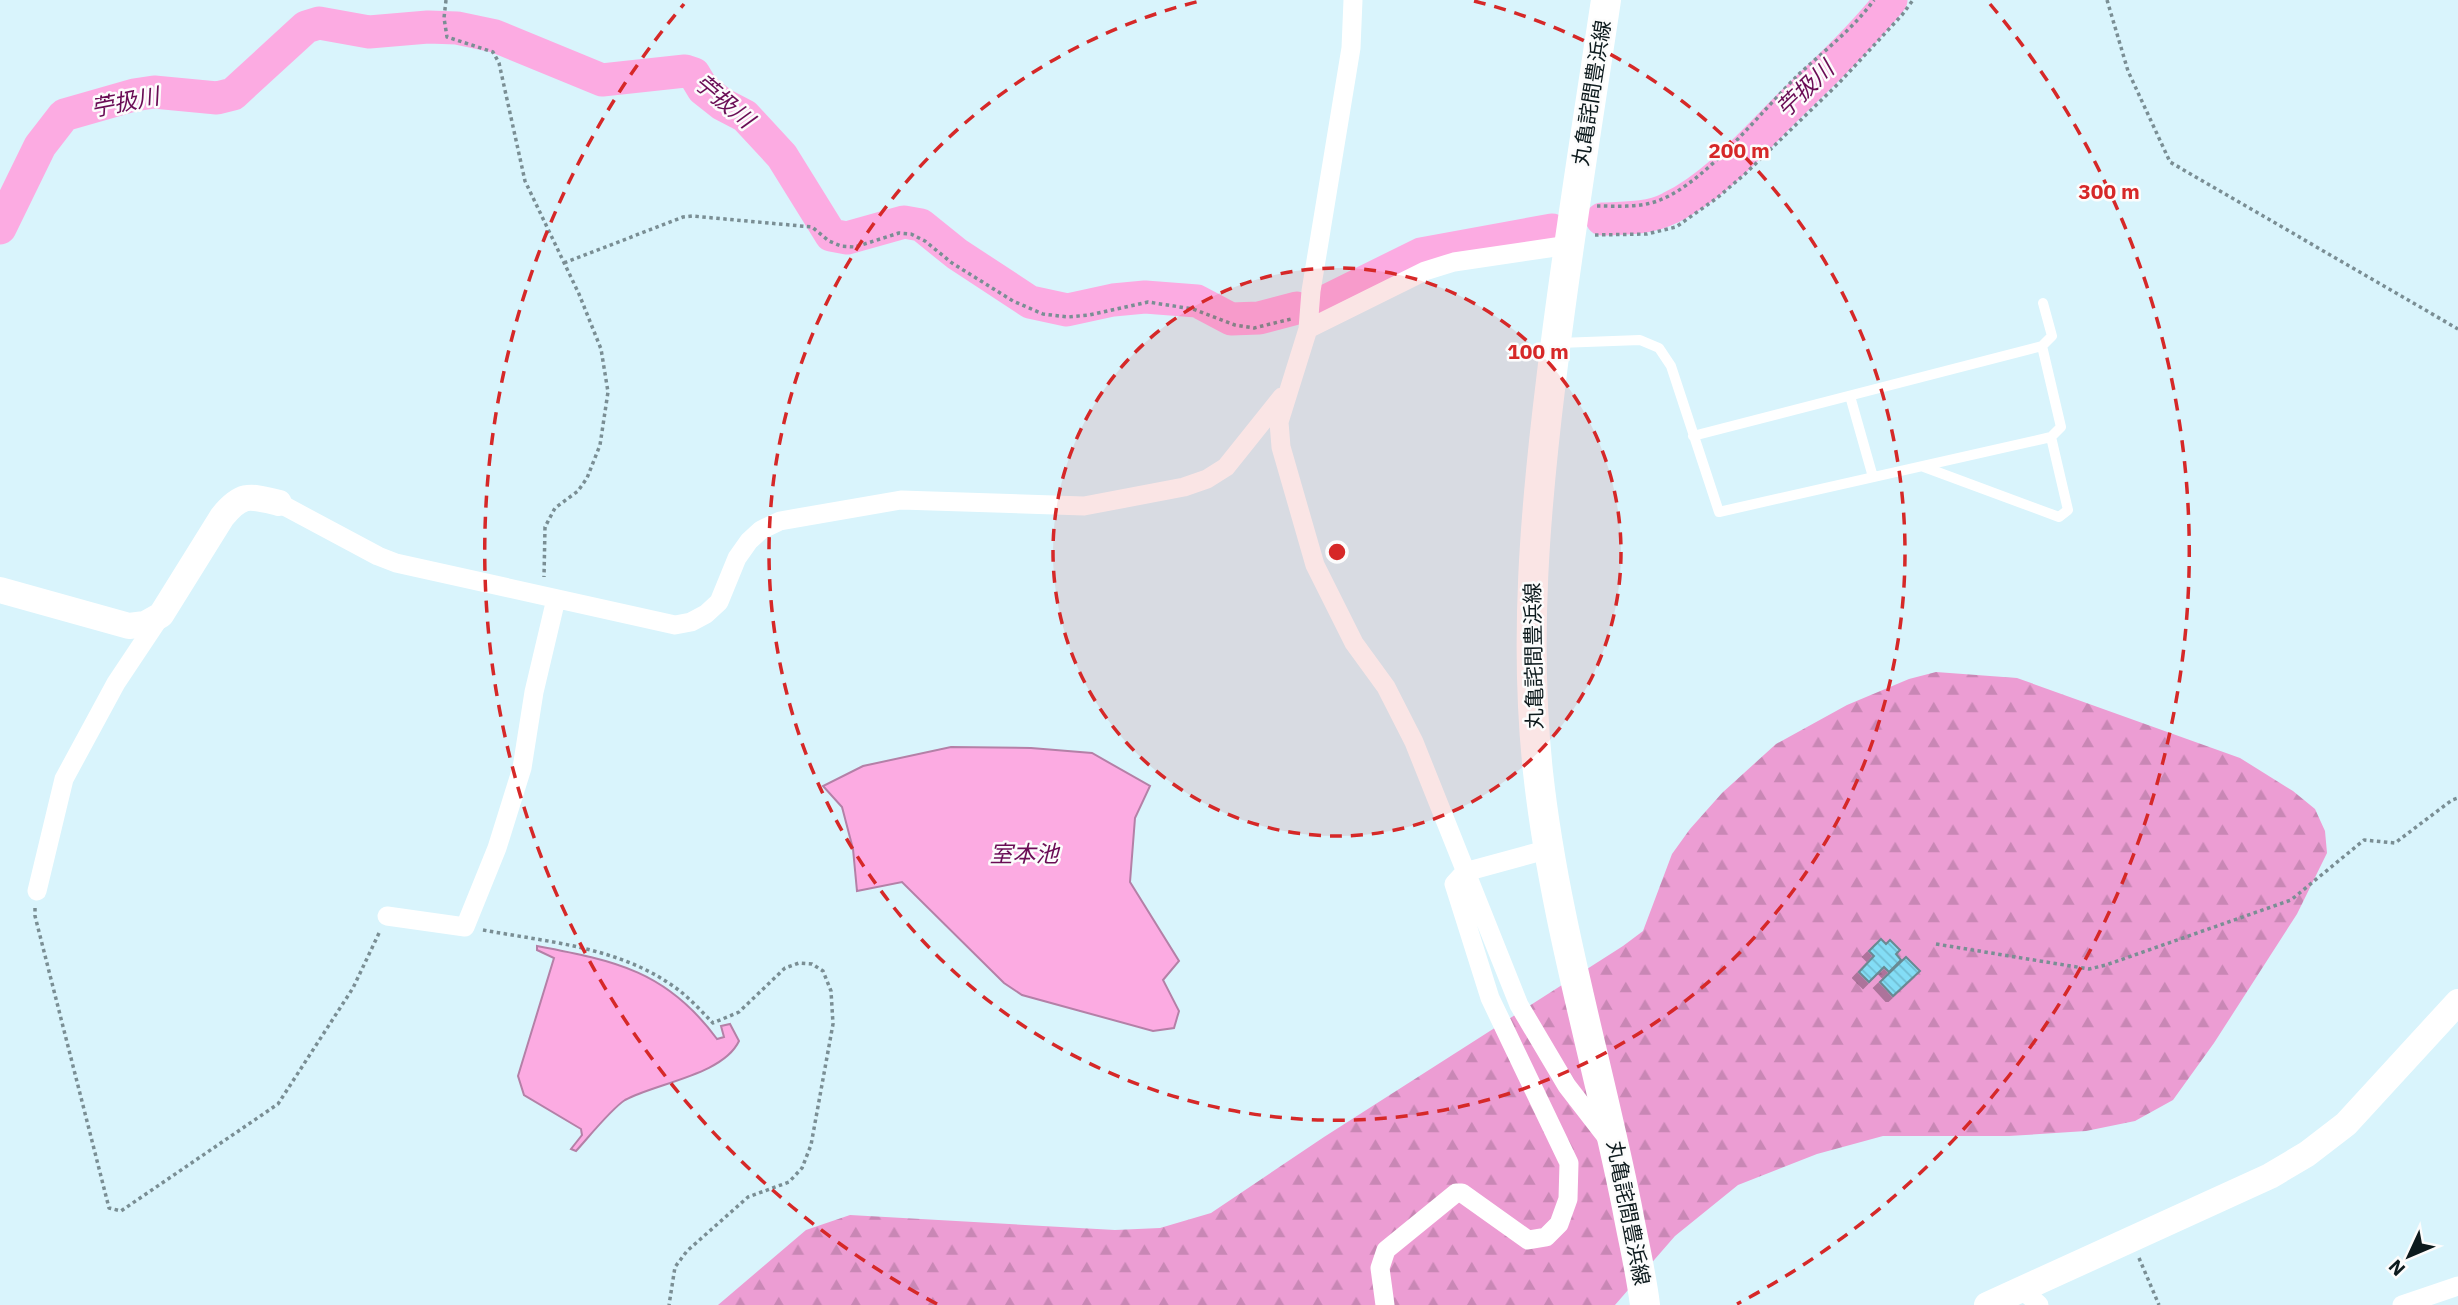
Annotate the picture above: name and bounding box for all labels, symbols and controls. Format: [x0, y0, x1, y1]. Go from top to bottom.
street label: 丸亀詫間豊浜線 [1566, 18, 1616, 168]
water label: 苧扱川 [1769, 51, 1842, 123]
water label: 苧扱川 [689, 67, 763, 136]
water label: 苧扱川 [88, 79, 164, 122]
text: 200 m [1708, 136, 1770, 164]
text: 300 m [2078, 177, 2140, 205]
text: 100 m [1507, 337, 1569, 365]
centre of rings [1325, 540, 1349, 564]
street label: 丸亀詫間豊浜線 [1518, 582, 1548, 730]
water label: 室本池 [990, 838, 1061, 868]
street label: 丸亀詫間豊浜線 [1601, 1138, 1657, 1288]
north arrow [2374, 1221, 2444, 1291]
text: N [2383, 1255, 2410, 1281]

